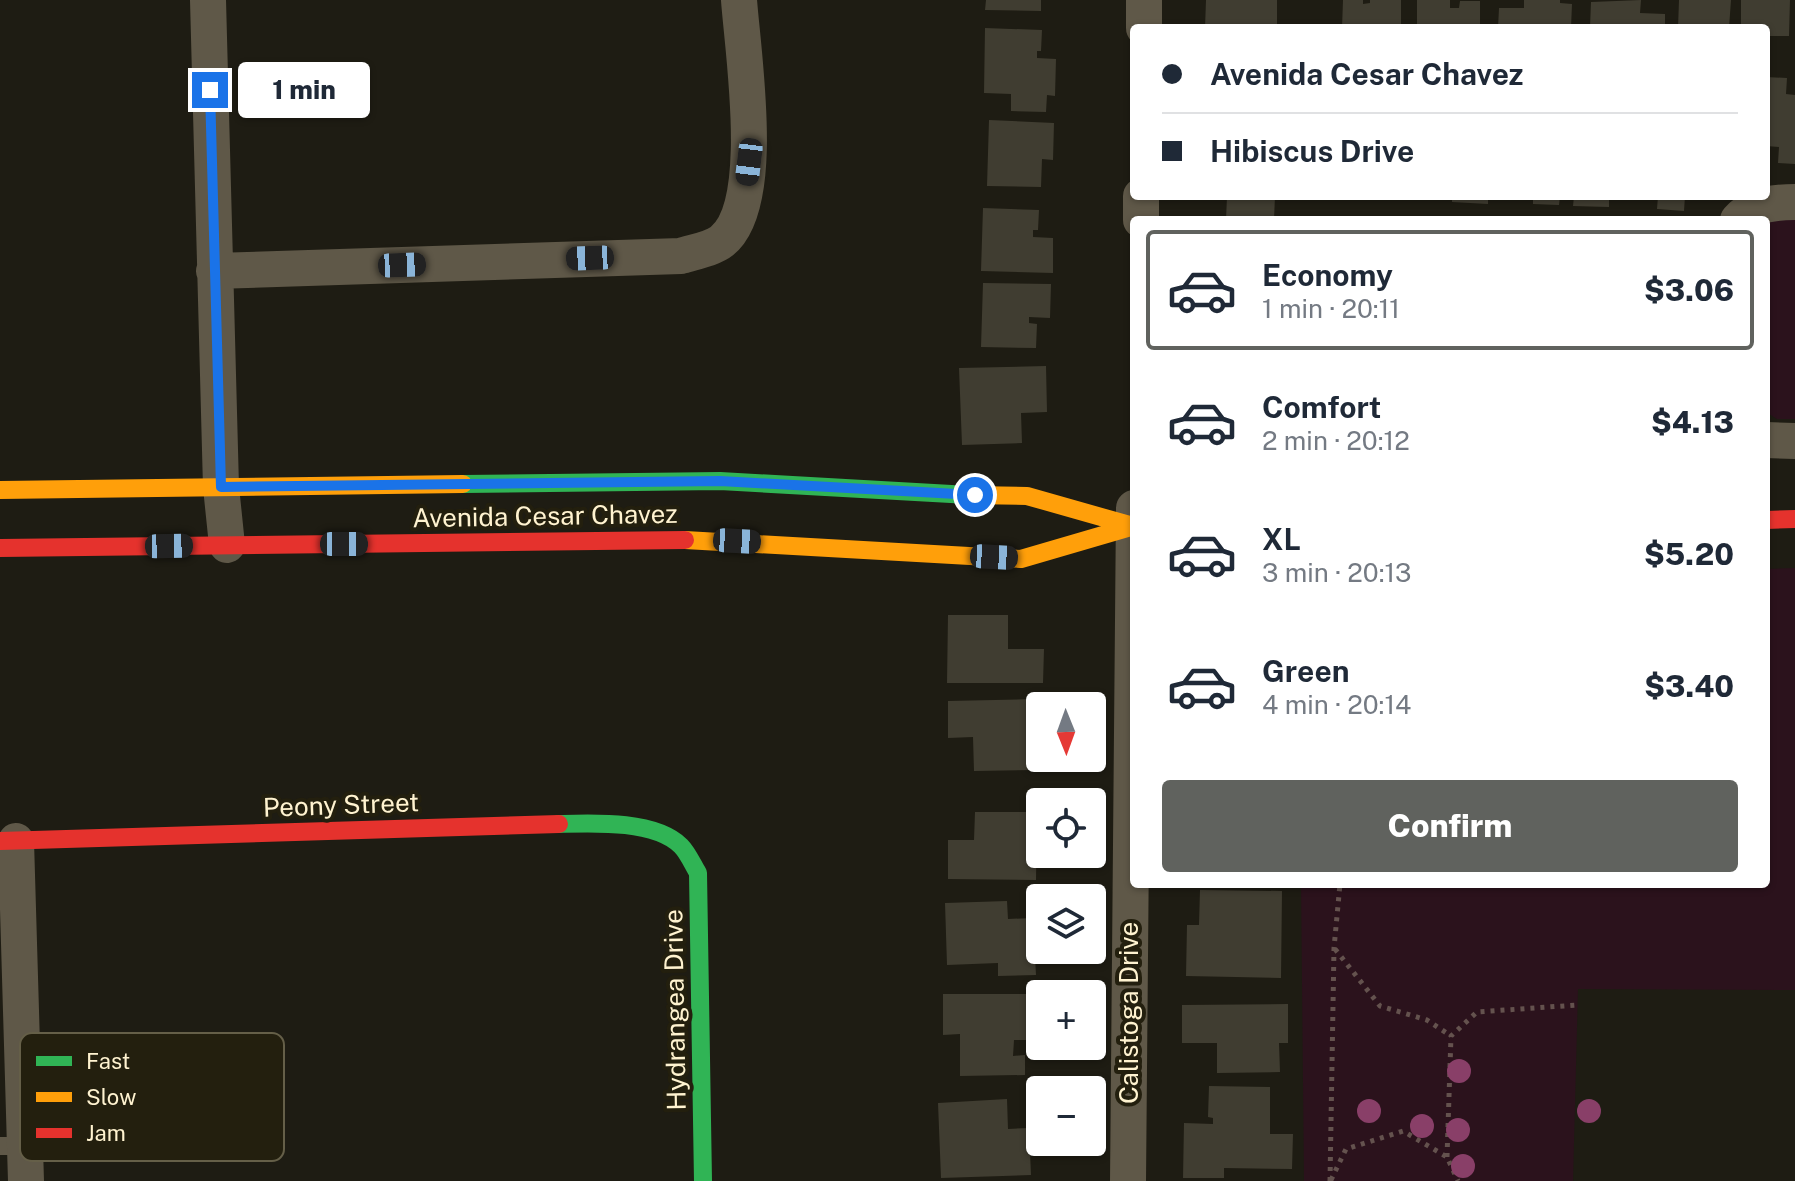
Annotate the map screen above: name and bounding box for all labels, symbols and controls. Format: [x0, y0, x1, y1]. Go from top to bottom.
text: Avenida Cesar Chavez [1210, 56, 1523, 92]
callout: 1 min [238, 62, 370, 118]
route end [192, 72, 228, 108]
text: 1 min [272, 74, 336, 105]
text: Hibiscus Drive [1210, 133, 1414, 169]
car [734, 137, 764, 187]
car [566, 245, 614, 271]
car [378, 252, 426, 278]
icon: car [1166, 254, 1238, 326]
text: Economy [1262, 257, 1393, 293]
text: $3.06 [1644, 272, 1734, 308]
text: 1 min · 20:11 [1262, 293, 1400, 324]
icon: car [1166, 386, 1238, 458]
text: Comfort [1262, 389, 1381, 425]
text: $4.13 [1651, 404, 1734, 440]
text: 2 min · 20:12 [1262, 425, 1410, 456]
route start [957, 477, 993, 513]
street label: Avenida Cesar Chavez [412, 498, 678, 533]
icon: car [1166, 518, 1238, 590]
text: XL [1262, 521, 1301, 557]
car [712, 528, 762, 554]
car [320, 532, 368, 556]
car [145, 534, 193, 558]
text: $5.20 [1644, 536, 1734, 572]
car [969, 544, 1019, 570]
text: 3 min · 20:13 [1262, 557, 1411, 588]
icon: car [1166, 650, 1238, 722]
text: Green [1262, 653, 1349, 689]
text: $3.40 [1644, 668, 1734, 704]
text: 4 min · 20:14 [1262, 689, 1411, 720]
north arrow [1026, 692, 1106, 772]
map controls [1026, 692, 1106, 1156]
button: Confirm [1162, 780, 1738, 872]
street label: Peony Street [262, 786, 420, 823]
button: locate [1026, 788, 1106, 868]
button: layers [1026, 884, 1106, 964]
street label: Hydrangea Drive [657, 909, 692, 1111]
street label: Calistoga Drive [1113, 922, 1144, 1104]
button: + [1026, 980, 1106, 1060]
legend [20, 1033, 284, 1161]
text: Fast [86, 1048, 130, 1074]
button: − [1026, 1076, 1106, 1156]
text: Slow [86, 1084, 136, 1110]
text: Jam [86, 1120, 126, 1146]

